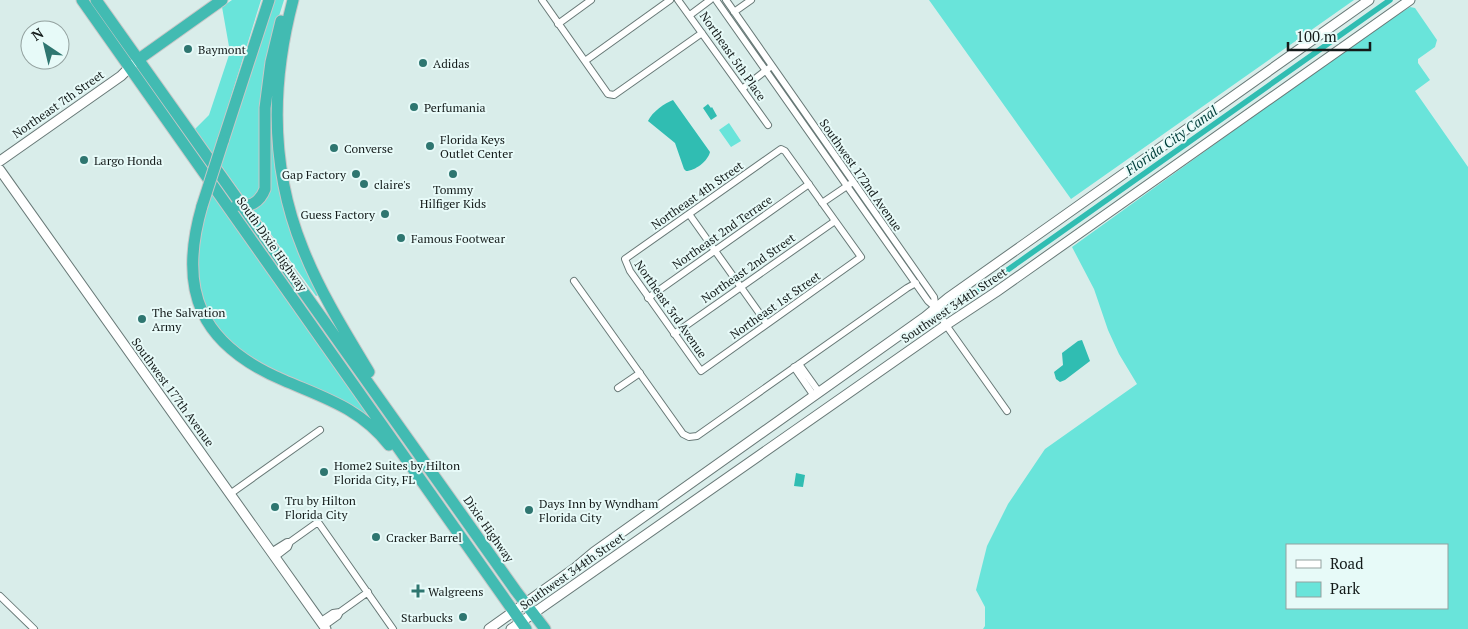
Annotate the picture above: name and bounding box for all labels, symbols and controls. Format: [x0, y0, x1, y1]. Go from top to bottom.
street label: Northeast 5th Place [697, 9, 769, 103]
north arrow [20, 20, 70, 70]
scale bar [1288, 20, 1370, 52]
text: N [27, 23, 47, 45]
text: 100 m [1296, 26, 1337, 46]
place label: Baymont [198, 42, 247, 57]
marker: Baymont [182, 43, 194, 55]
place label: Adidas [433, 56, 469, 71]
marker: Adidas [417, 57, 429, 69]
street label: Northeast 7th Street [9, 66, 107, 141]
place label: Perfumania [424, 100, 486, 115]
marker: Perfumania [408, 101, 420, 113]
water label: Florida City Canal [1120, 101, 1221, 180]
street label: Southwest 172nd Avenue [817, 116, 905, 234]
place label: Florida Keys Outlet Center [440, 132, 513, 161]
marker: Florida Keys Outlet Center [424, 140, 436, 152]
place label: Converse [344, 141, 393, 156]
marker: Converse [328, 142, 340, 154]
place label: Largo Honda [94, 153, 162, 168]
marker: Largo Honda [78, 154, 90, 166]
street label: Northeast 4th Street [648, 157, 746, 232]
place label: Gap Factory [282, 167, 347, 182]
marker: Gap Factory [350, 168, 362, 180]
marker: Tommy Hilfiger Kids [447, 168, 459, 180]
place label: claire's [374, 177, 411, 192]
marker: claire's [358, 178, 370, 190]
place label: Tommy Hilfiger Kids [420, 182, 486, 211]
street label: Northeast 2nd Terrace [669, 192, 775, 272]
street label: South Dixie Highway [234, 194, 311, 295]
place label: Guess Factory [300, 207, 376, 222]
marker: Guess Factory [379, 208, 391, 220]
street label: Northeast 2nd Street [698, 230, 798, 306]
place label: Famous Footwear [411, 231, 505, 246]
marker: Famous Footwear [395, 232, 407, 244]
street label: Northeast 3rd Avenue [632, 257, 710, 361]
street label: Southwest 344th Street [898, 264, 1010, 346]
street label: Northeast 1st Street [727, 268, 824, 342]
place label: The Salvation Army [152, 305, 226, 334]
marker: The Salvation Army [136, 313, 148, 325]
street label: Southwest 177th Avenue [128, 335, 218, 449]
place label: Home2 Suites by Hilton Florida City, FL [334, 458, 460, 487]
marker: Home2 Suites by Hilton Florida City, FL [318, 466, 330, 478]
place label: Tru by Hilton Florida City [285, 493, 356, 522]
street label: Dixie Highway [461, 493, 518, 566]
place label: Days Inn by Wyndham Florida City [539, 496, 659, 525]
marker: Tru by Hilton Florida City [269, 501, 281, 513]
marker: Days Inn by Wyndham Florida City [523, 504, 535, 516]
street label: Southwest 344th Street [517, 529, 628, 613]
place label: Cracker Barrel [386, 530, 462, 545]
marker: Cracker Barrel [370, 531, 382, 543]
legend [1286, 544, 1448, 609]
text: Road [1330, 553, 1363, 573]
text: Park [1330, 578, 1360, 598]
place label: Walgreens [428, 584, 483, 599]
marker: Walgreens [412, 585, 424, 597]
place label: Starbucks [401, 610, 453, 625]
marker: Starbucks [457, 611, 469, 623]

